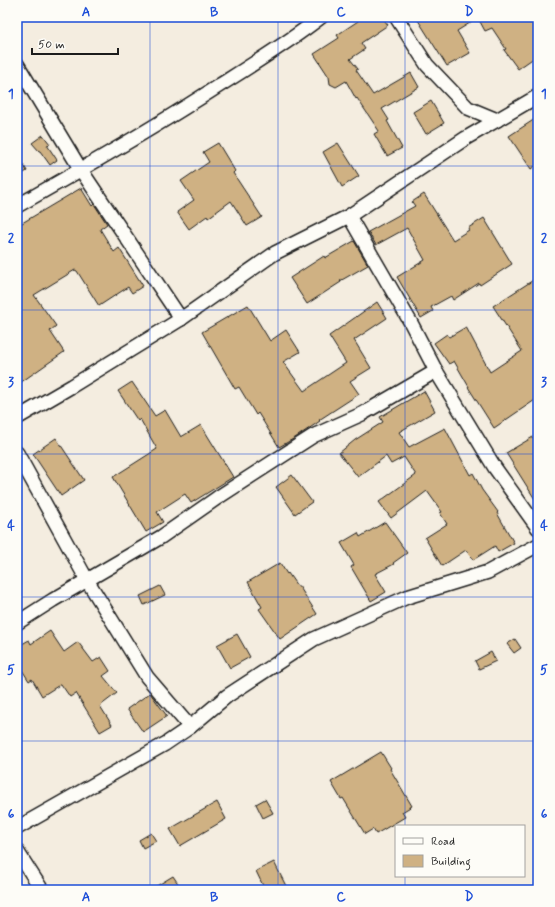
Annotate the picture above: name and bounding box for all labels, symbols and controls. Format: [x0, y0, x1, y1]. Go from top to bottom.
text: A [82, 4, 90, 21]
text: B [210, 4, 219, 21]
text: C [336, 4, 346, 21]
text: D [465, 4, 474, 21]
scale bar [32, 30, 118, 56]
text: 50 m [38, 37, 65, 53]
text: 1 [8, 86, 14, 103]
text: 1 [541, 86, 547, 103]
text: 2 [8, 230, 15, 247]
text: 2 [541, 230, 548, 247]
text: 3 [8, 374, 14, 391]
text: 3 [541, 374, 547, 391]
text: 4 [7, 518, 15, 535]
text: 4 [540, 518, 548, 535]
text: 5 [7, 662, 15, 679]
text: 5 [540, 662, 548, 679]
text: 6 [8, 806, 15, 823]
text: 6 [541, 806, 548, 823]
legend [395, 825, 525, 877]
text: Road [431, 834, 455, 850]
text: Building [431, 854, 471, 871]
text: A [82, 889, 90, 906]
text: B [210, 889, 219, 906]
text: C [336, 889, 346, 906]
text: D [465, 889, 474, 906]

